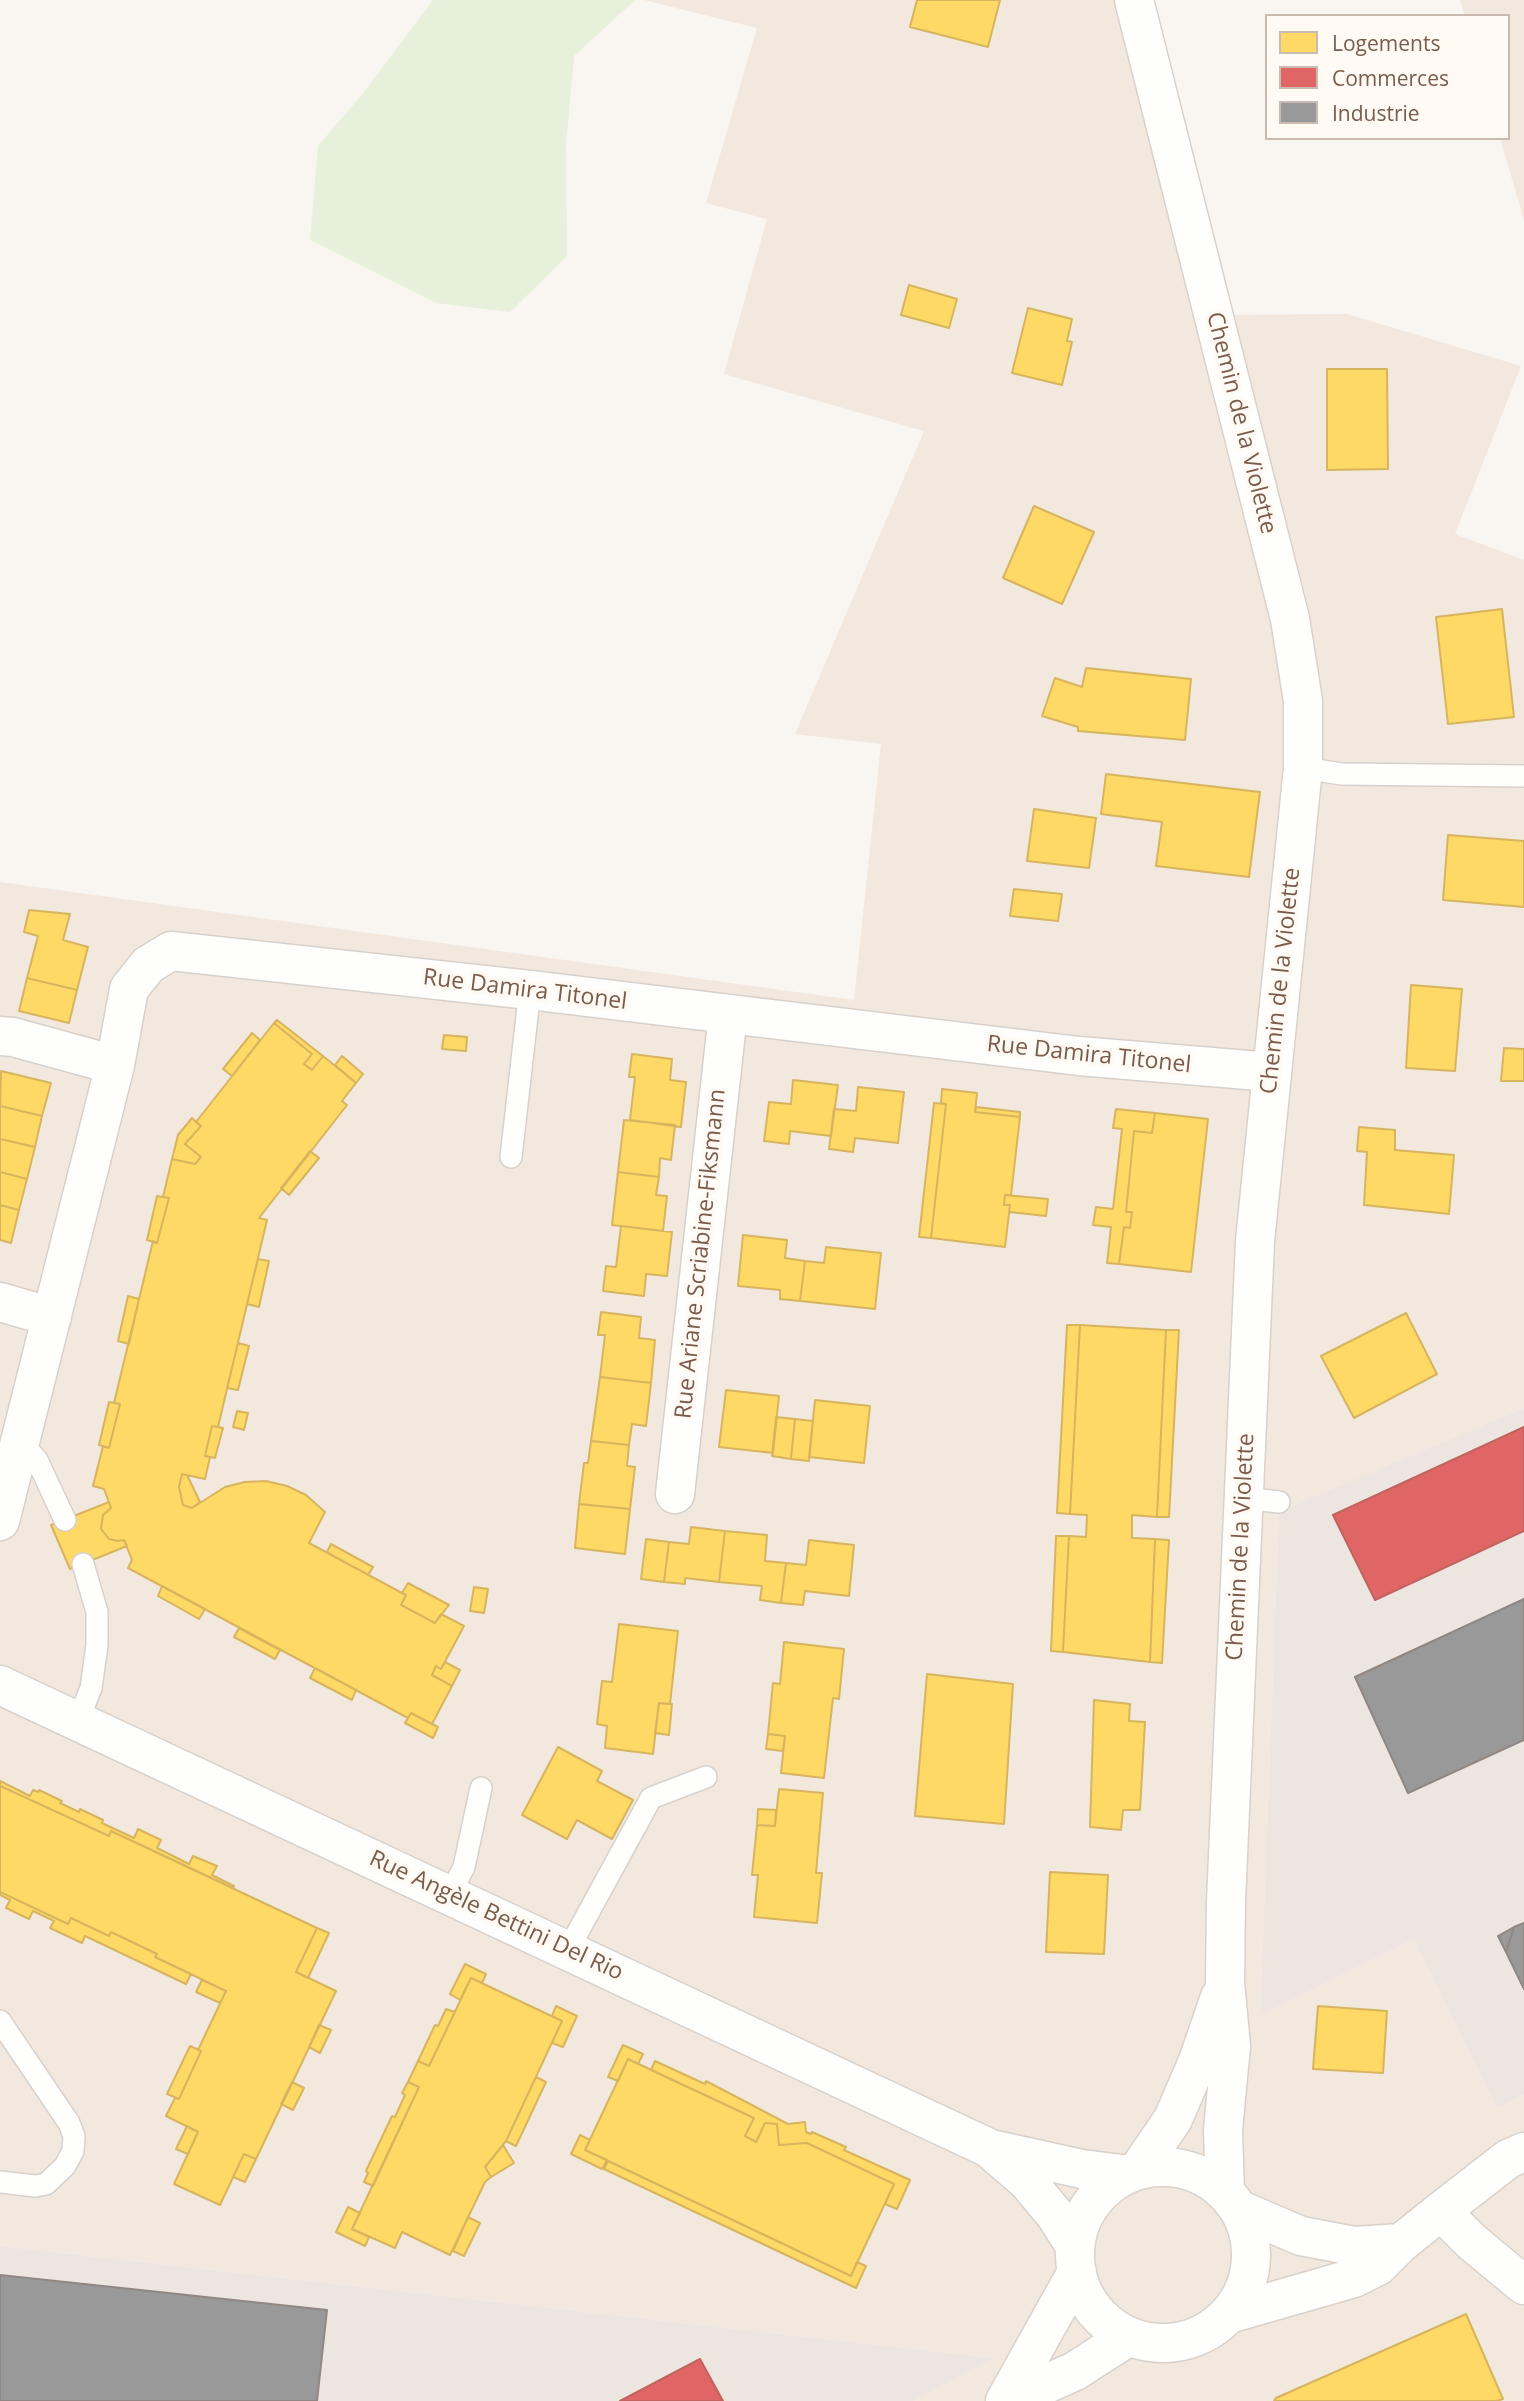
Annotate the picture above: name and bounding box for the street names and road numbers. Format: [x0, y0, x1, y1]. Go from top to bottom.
street label: Chemin de la Violette [1200, 309, 1282, 537]
street label: Chemin de la Violette [1255, 866, 1307, 1096]
street label: Rue Damira Titonel [421, 964, 629, 1016]
street label: Rue Damira Titonel [985, 1031, 1193, 1079]
street label: Rue Ariane Scriabine-Fiksmann [670, 1088, 732, 1420]
street label: Chemin de la Violette [1221, 1433, 1261, 1661]
street label: Rue Angèle Bettini Del Rio [365, 1845, 627, 1987]

